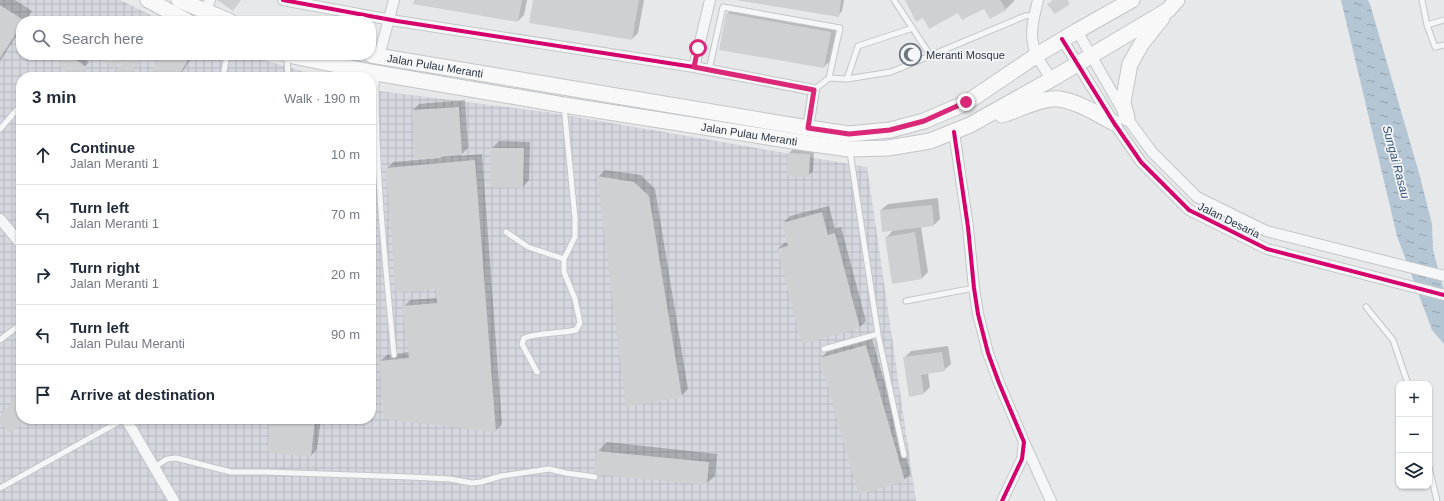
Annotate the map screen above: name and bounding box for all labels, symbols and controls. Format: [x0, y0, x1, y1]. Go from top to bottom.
search box [16, 16, 376, 60]
icon: search [30, 27, 52, 49]
text: Search here [62, 30, 144, 47]
route start [689, 39, 707, 57]
mosque icon: Meranti Mosque [897, 42, 923, 68]
place label: Meranti Mosque [926, 49, 1005, 61]
street label: Jalan Pulau Meranti [386, 52, 484, 80]
text: 3 min [32, 88, 76, 107]
text: Walk · 190 m [284, 91, 360, 106]
route end [957, 93, 975, 111]
street label: Jalan Pulau Meranti [700, 121, 798, 148]
water label: Sungai Rasau [1379, 124, 1413, 201]
text: Continue [70, 139, 135, 156]
icon: ahead [32, 144, 54, 166]
text: 10 m [331, 147, 360, 162]
text: Jalan Meranti 1 [70, 156, 159, 171]
text: Turn left [70, 199, 129, 216]
street label: Jalan Desaria [1196, 200, 1263, 241]
icon: left [32, 204, 54, 226]
text: 70 m [331, 207, 360, 222]
text: Jalan Meranti 1 [70, 216, 159, 231]
text: Turn right [70, 259, 140, 276]
icon: right [32, 264, 54, 286]
text: 20 m [331, 267, 360, 282]
text: Jalan Meranti 1 [70, 276, 159, 291]
text: Turn left [70, 319, 129, 336]
icon: left [32, 324, 54, 346]
text: 90 m [331, 327, 360, 342]
text: Jalan Pulau Meranti [70, 336, 185, 351]
map controls [1396, 381, 1432, 489]
button: + [1396, 381, 1432, 417]
icon: arrive [32, 384, 54, 406]
text: Arrive at destination [70, 386, 215, 403]
button: − [1396, 417, 1432, 453]
button: layers [1396, 453, 1432, 489]

